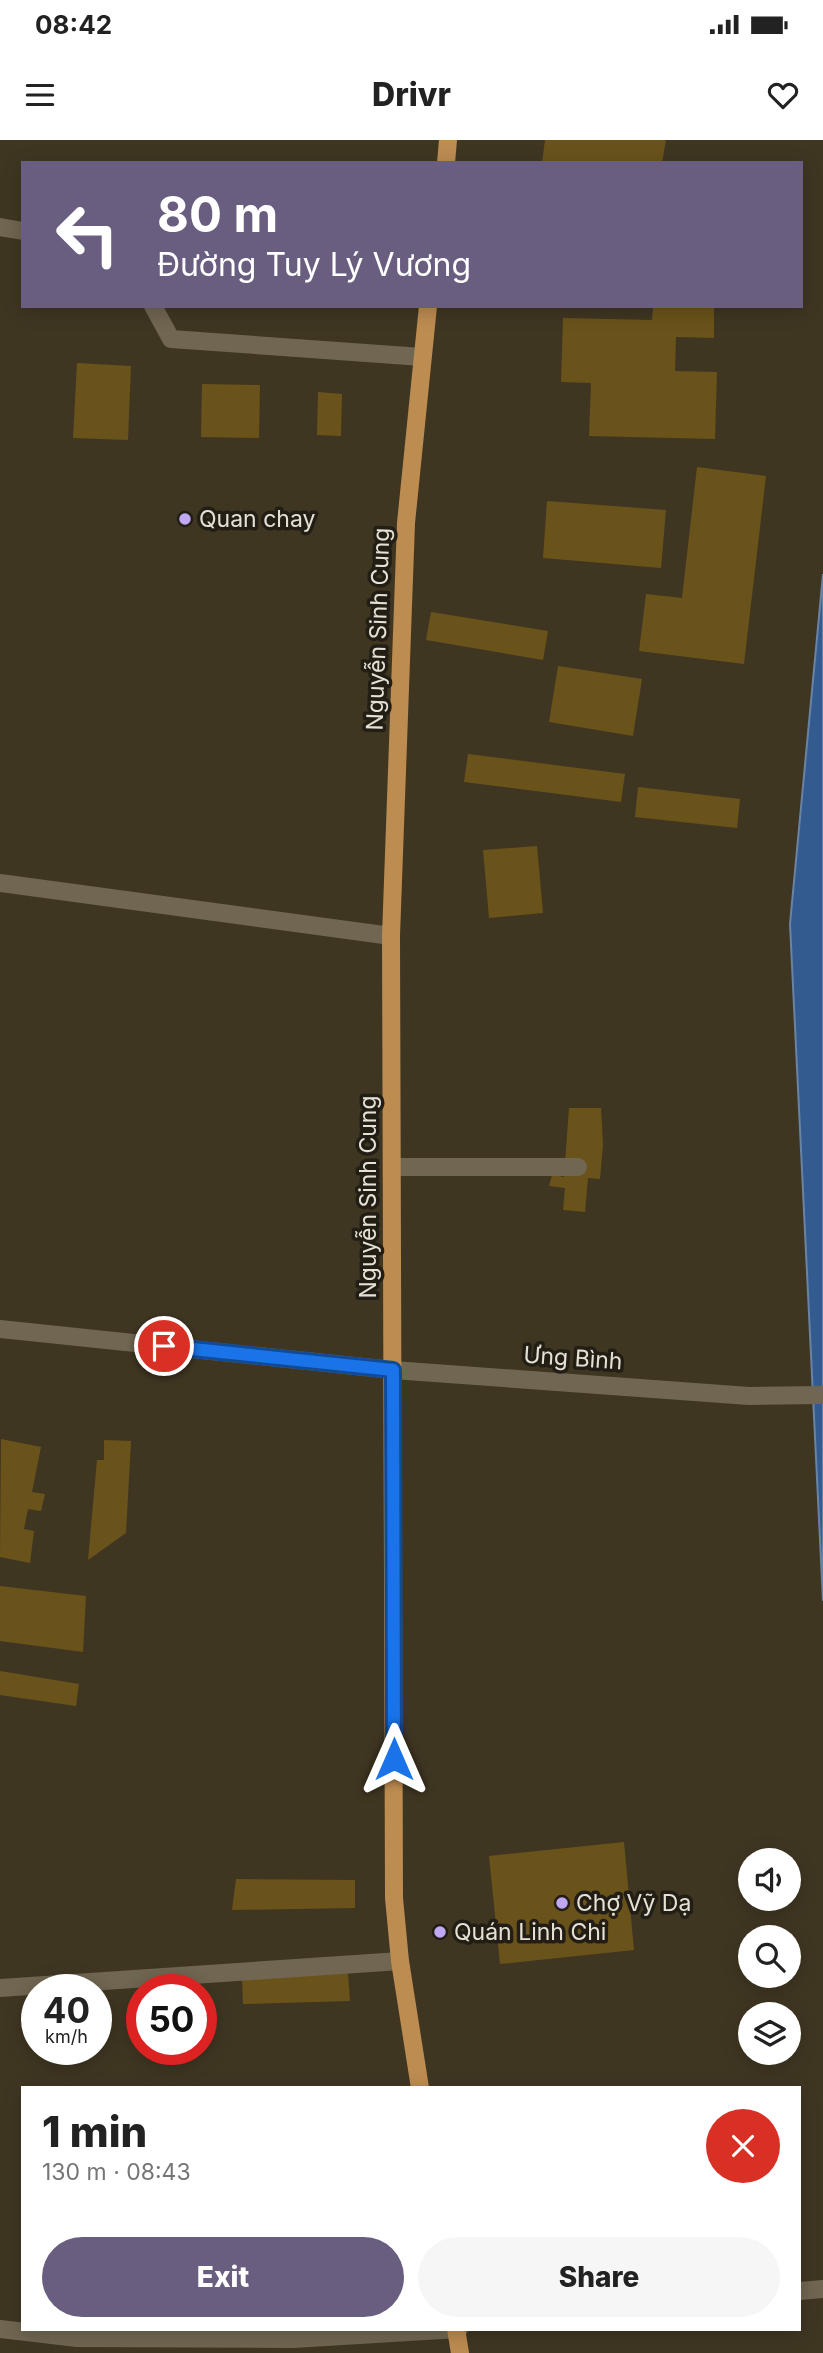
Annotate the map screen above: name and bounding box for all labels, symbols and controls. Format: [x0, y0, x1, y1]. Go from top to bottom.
text: 08:42 [35, 9, 112, 40]
text: Drivr [372, 75, 451, 114]
icon: menu [21, 76, 59, 114]
icon: heart [764, 76, 802, 114]
text: 80 m [157, 185, 278, 244]
icon: left [42, 189, 133, 280]
text: Đường Tuy Lý Vương [157, 245, 471, 284]
place label: Quan chay [199, 505, 315, 533]
marker: Quan chay [177, 511, 193, 527]
street label: Nguyễn Sinh Cung [360, 527, 396, 731]
street label: Nguyễn Sinh Cung [354, 1095, 382, 1299]
pin [134, 1316, 194, 1376]
icon: arrive [145, 1327, 183, 1365]
street label: Ưng Bình [523, 1341, 623, 1375]
position arrow [357, 1722, 431, 1796]
map controls [738, 1848, 801, 2065]
button: sound [738, 1848, 801, 1911]
place label: Chợ Vỹ Dạ [576, 1889, 691, 1917]
marker: Chợ Vỹ Dạ [554, 1895, 570, 1911]
place label: Quán Linh Chi [454, 1918, 606, 1946]
marker: Quán Linh Chi [432, 1924, 448, 1940]
button: search [738, 1925, 801, 1988]
speed limit sign: 50 [126, 1974, 217, 2065]
text: 40 [43, 1989, 90, 2031]
button: layers [738, 2002, 801, 2065]
text: km/h [45, 2026, 88, 2047]
text: 1 min [42, 2106, 147, 2157]
button: close [706, 2109, 780, 2183]
text: 130 m · 08:43 [42, 2158, 191, 2186]
button: Exit [42, 2237, 404, 2317]
button: Share [418, 2237, 780, 2317]

